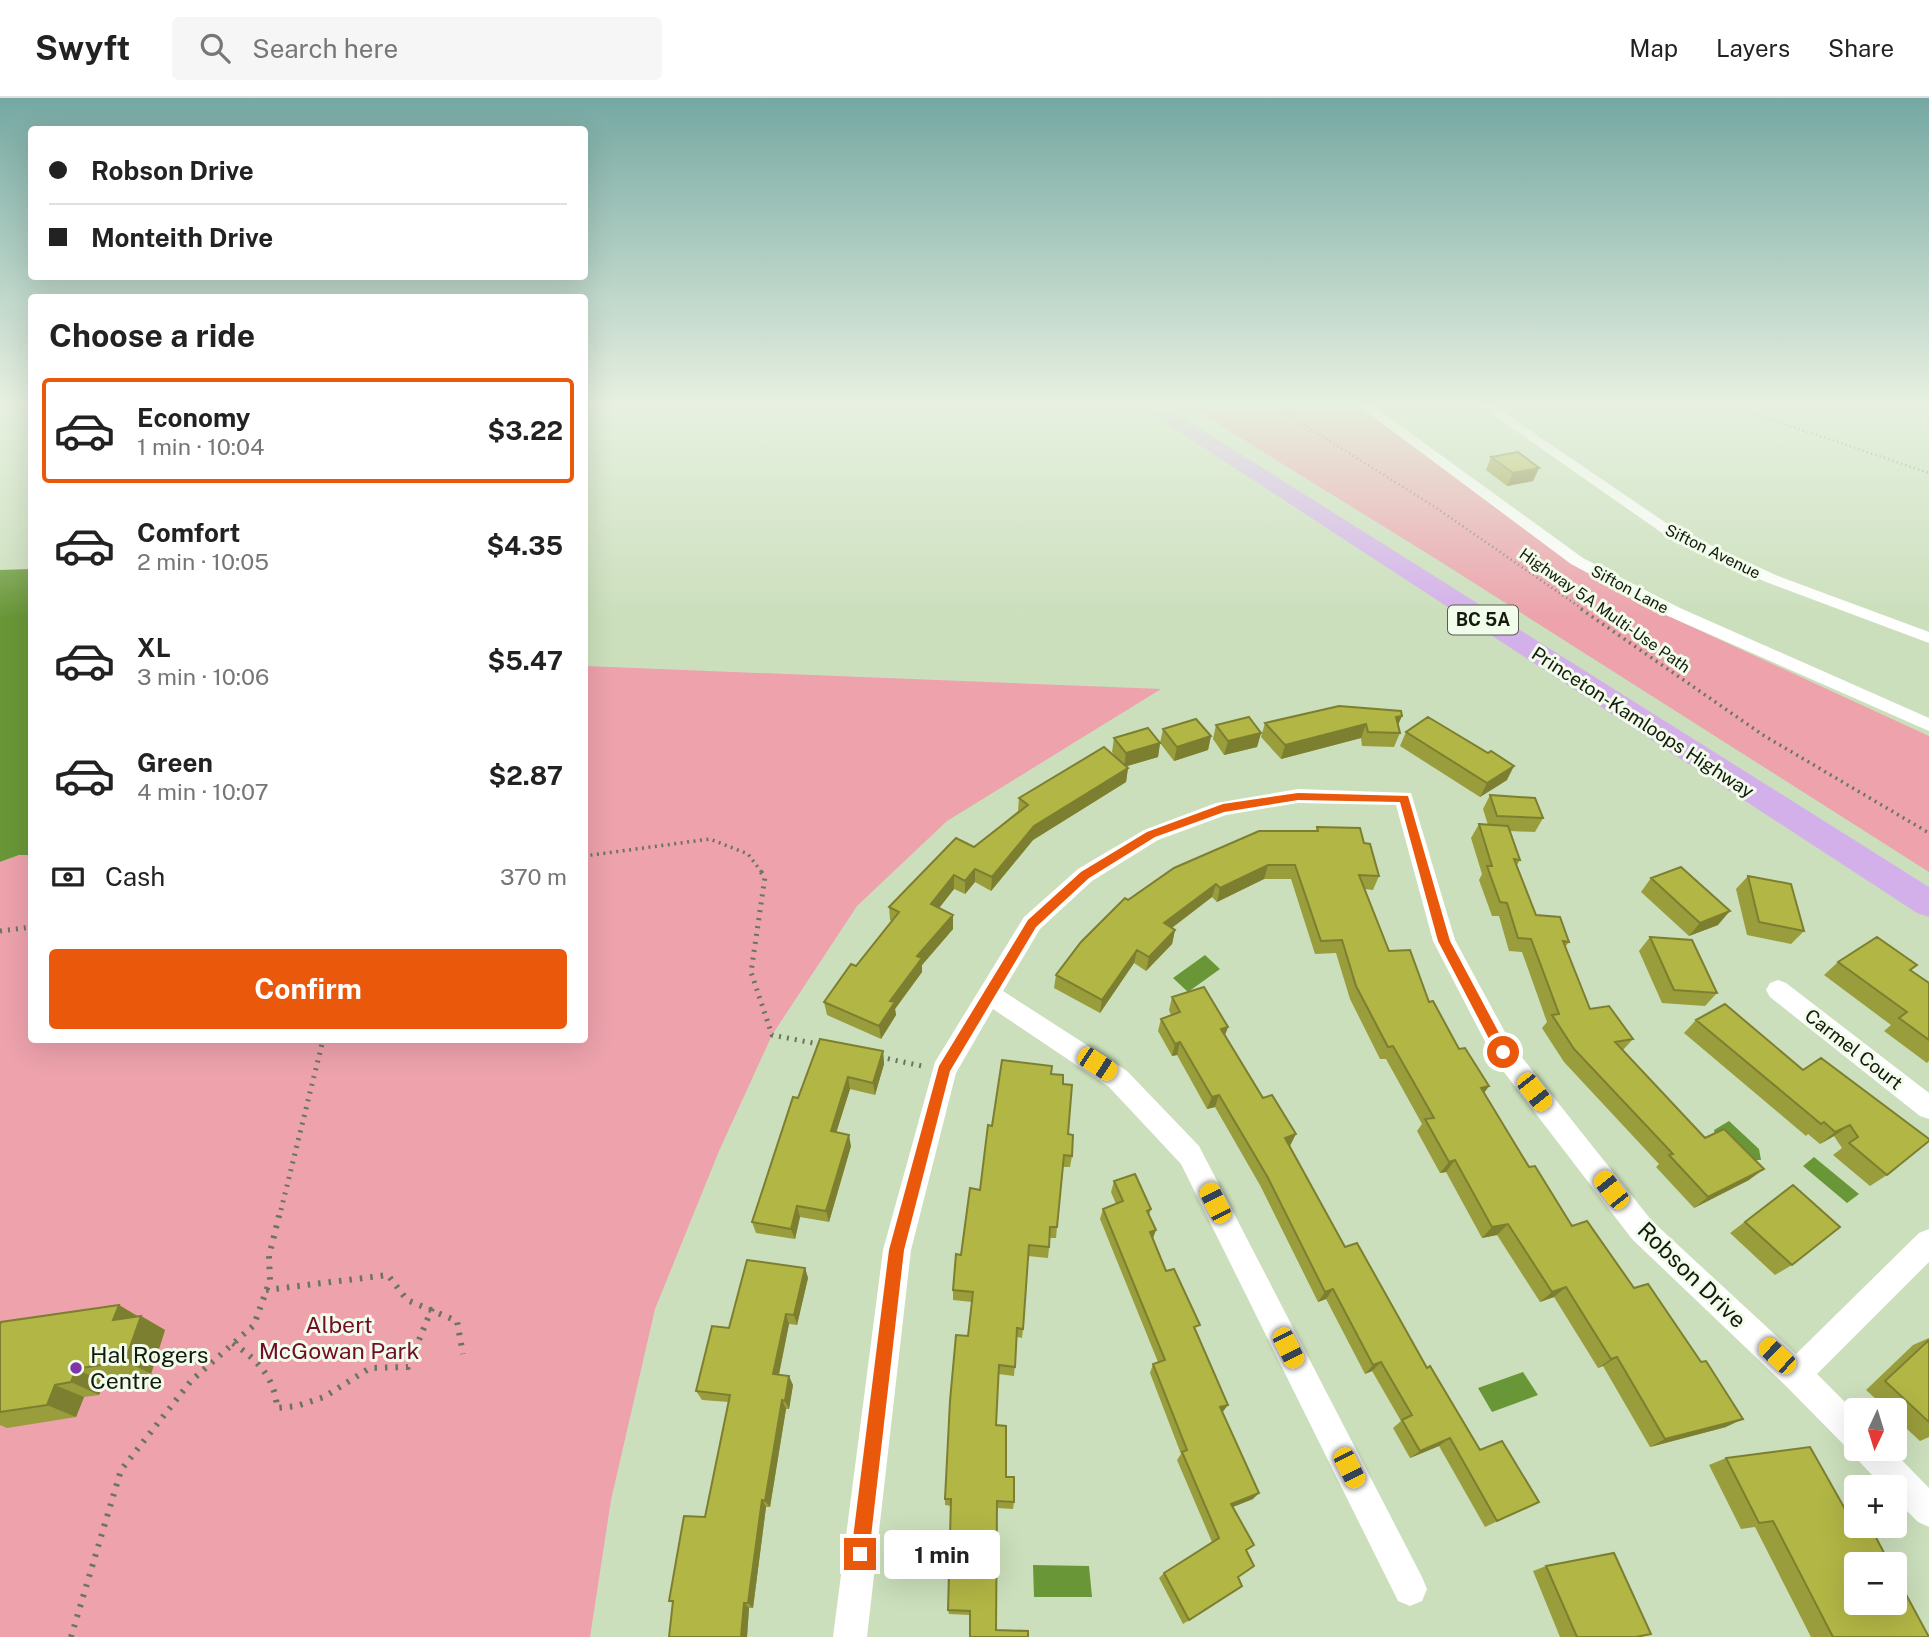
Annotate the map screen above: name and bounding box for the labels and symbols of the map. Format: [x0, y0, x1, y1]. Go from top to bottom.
street label: Sifton Avenue [1662, 520, 1764, 583]
street label: Highway 5A Multi-Use Path [1516, 544, 1694, 677]
street label: Sifton Lane [1588, 561, 1672, 618]
road number: BC 5A [1448, 606, 1518, 634]
street label: Princeton-Kamloops Highway [1528, 642, 1758, 802]
street label: Carmel Court [1801, 1004, 1907, 1094]
route start [1487, 1036, 1519, 1068]
car [1074, 1044, 1121, 1084]
car [1513, 1069, 1556, 1115]
car [1590, 1167, 1633, 1213]
car [1197, 1180, 1234, 1226]
street label: Robson Drive [1632, 1216, 1752, 1333]
park label: Albert McGowan Park [259, 1311, 419, 1364]
car [1270, 1325, 1307, 1371]
car [1755, 1334, 1800, 1378]
place label: Hal Rogers Centre [90, 1341, 208, 1394]
marker: Hal Rogers Centre [68, 1360, 84, 1376]
north arrow [1844, 1398, 1908, 1461]
car [1331, 1445, 1368, 1491]
callout: 1 min [884, 1530, 1000, 1578]
route end [844, 1538, 876, 1570]

